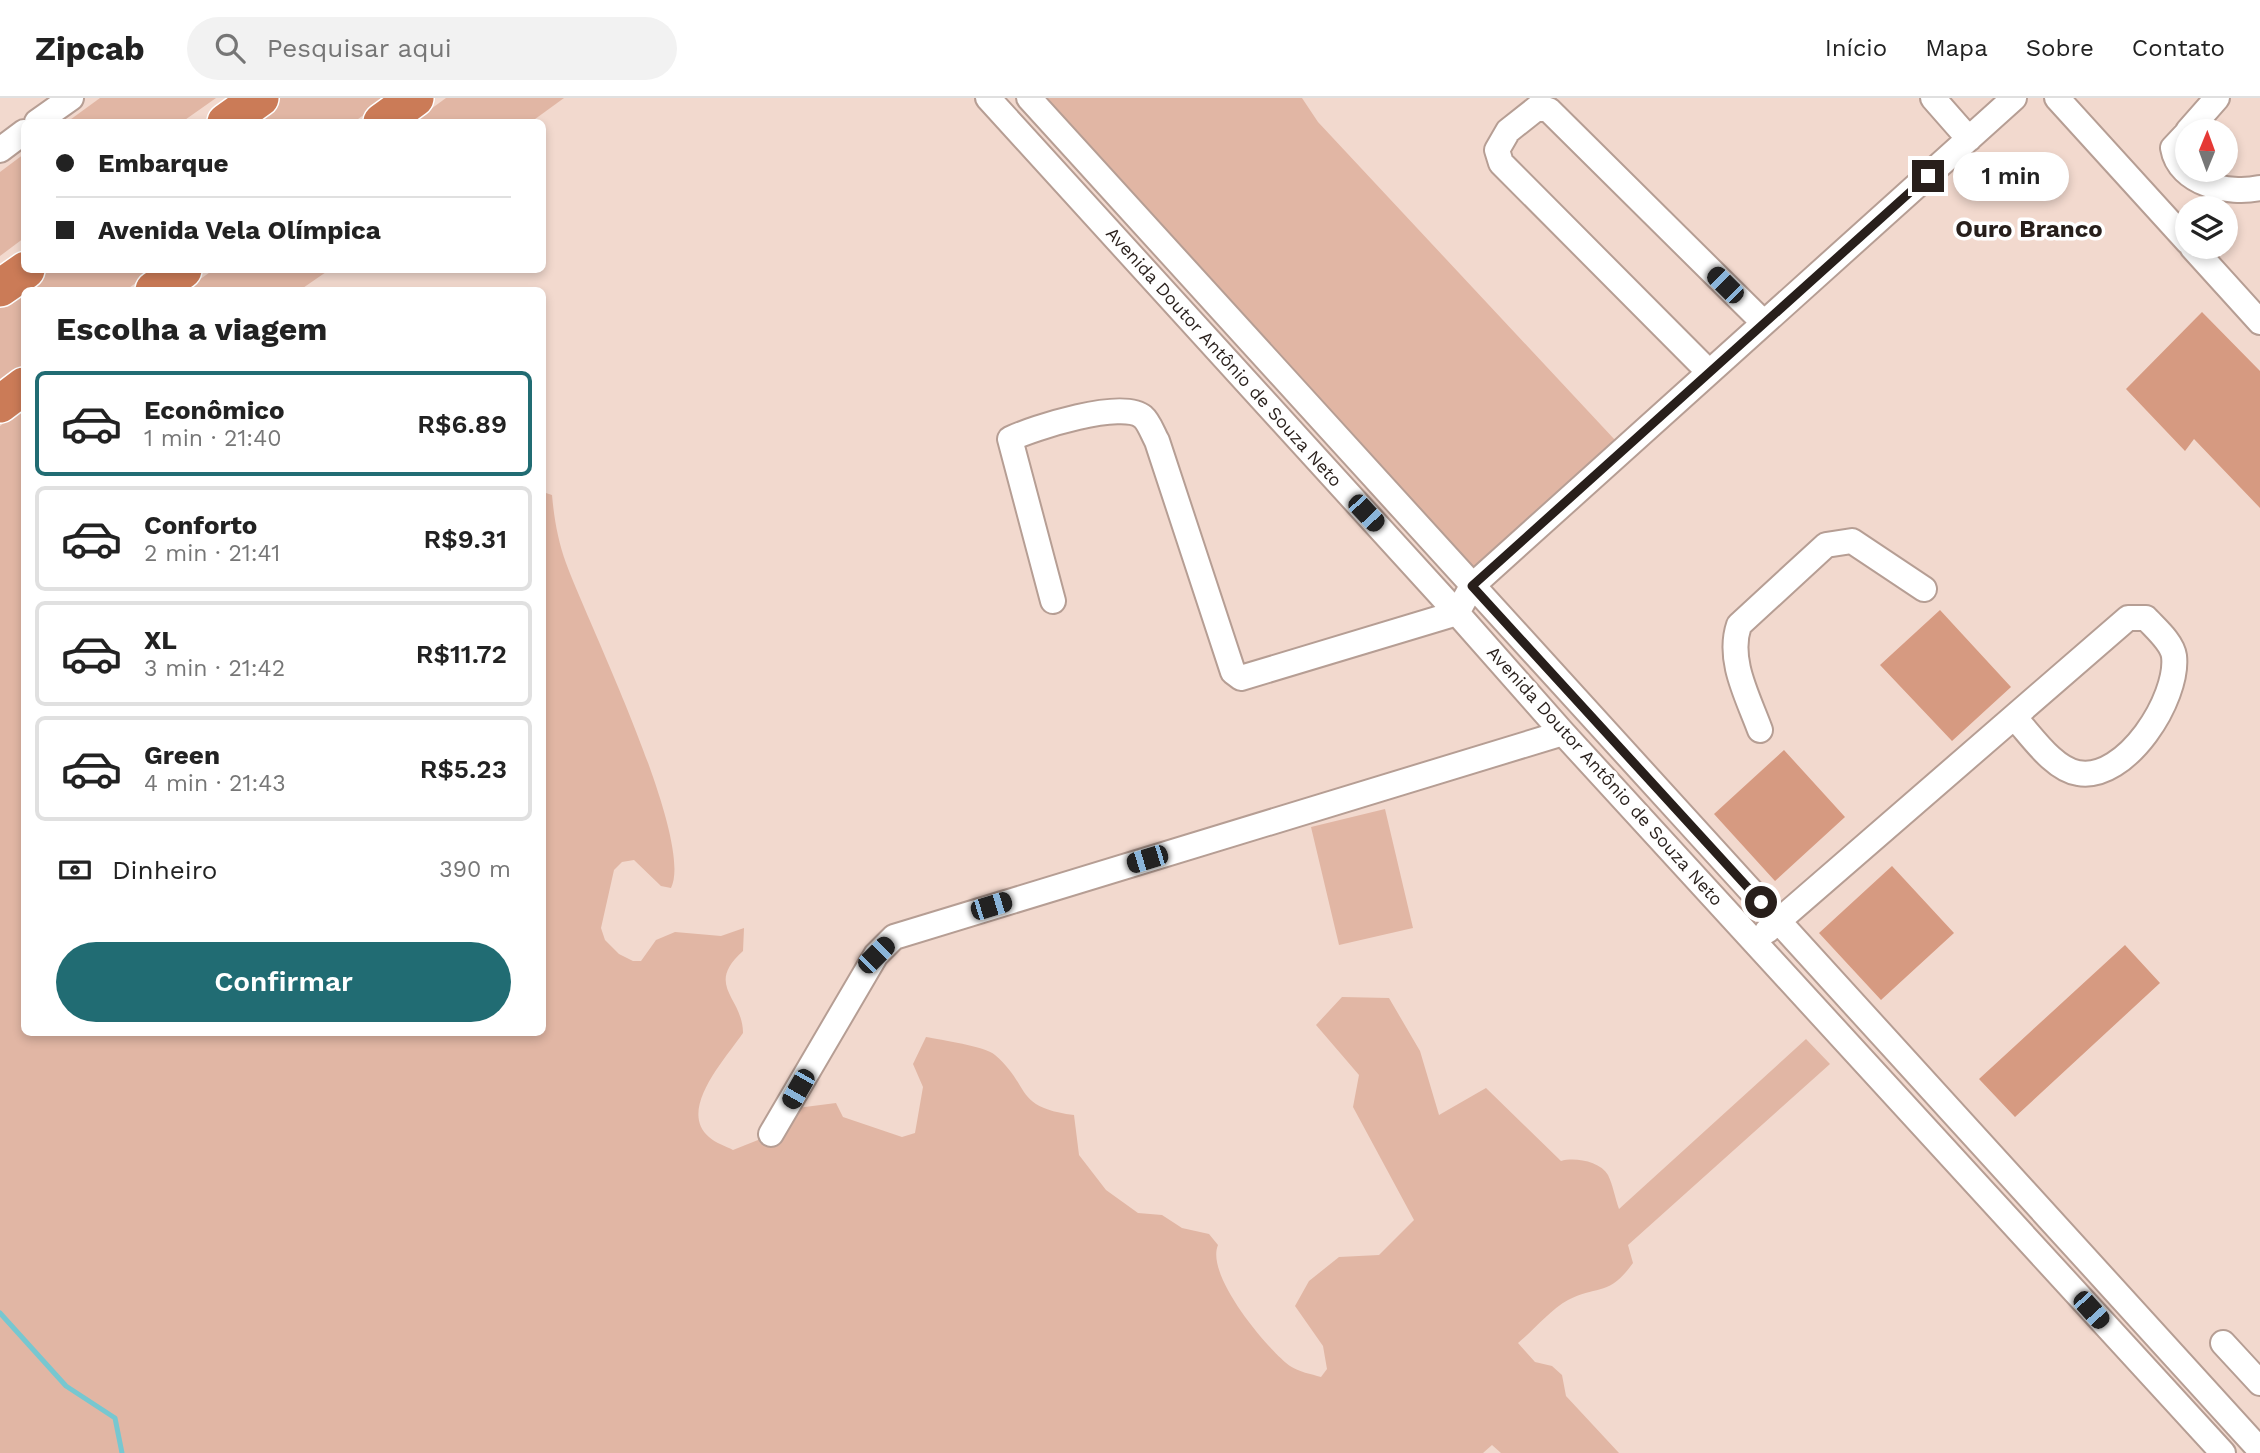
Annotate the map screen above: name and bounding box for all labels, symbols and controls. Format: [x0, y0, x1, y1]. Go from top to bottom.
search box [187, 17, 677, 80]
text: Zipcab [35, 29, 145, 68]
icon: search [211, 29, 249, 67]
text: Pesquisar aqui [267, 33, 452, 63]
text: Início [1825, 34, 1887, 62]
text: Mapa [1925, 34, 1988, 62]
text: Sobre [2026, 34, 2094, 62]
text: Contato [2132, 34, 2225, 62]
north arrow [2175, 119, 2238, 182]
map controls [2175, 119, 2238, 259]
text: Embarque [98, 148, 229, 178]
callout: 1 min [1952, 152, 2068, 200]
route end [1912, 160, 1944, 192]
text: 1 min [1981, 163, 2041, 190]
button: layers [2175, 196, 2238, 259]
text: Avenida Vela Olímpica [98, 215, 381, 245]
district label: Ouro Branco [1955, 215, 2103, 243]
street label: Avenida Doutor Antônio de Souza Neto [1102, 223, 1347, 491]
car [1703, 263, 1748, 307]
text: Escolha a viagem [56, 310, 327, 348]
icon: car [60, 392, 123, 455]
text: Econômico [144, 395, 285, 425]
text: R$6.89 [417, 409, 507, 439]
text: 1 min · 21:40 [144, 425, 282, 452]
car [1344, 490, 1389, 536]
icon: car [60, 507, 123, 570]
text: Conforto [144, 510, 257, 540]
text: R$9.31 [424, 524, 507, 554]
text: 2 min · 21:41 [144, 540, 280, 567]
icon: car [60, 622, 123, 685]
text: XL [144, 625, 177, 655]
text: R$11.72 [416, 639, 507, 669]
street label: Avenida Doutor Antônio de Souza Neto [1483, 642, 1728, 910]
text: 3 min · 21:42 [144, 655, 285, 682]
icon: car [60, 737, 123, 800]
text: Green [144, 740, 220, 770]
text: R$5.23 [420, 754, 507, 784]
text: 4 min · 21:43 [144, 770, 286, 797]
car [1124, 843, 1171, 875]
icon: cash [56, 851, 94, 889]
text: Dinheiro [112, 855, 217, 885]
text: 390 m [439, 856, 511, 883]
route start [1745, 886, 1777, 918]
car [968, 890, 1015, 922]
car [854, 933, 899, 977]
button: Confirmar [56, 942, 511, 1022]
car [779, 1066, 818, 1112]
car [2070, 1287, 2113, 1333]

